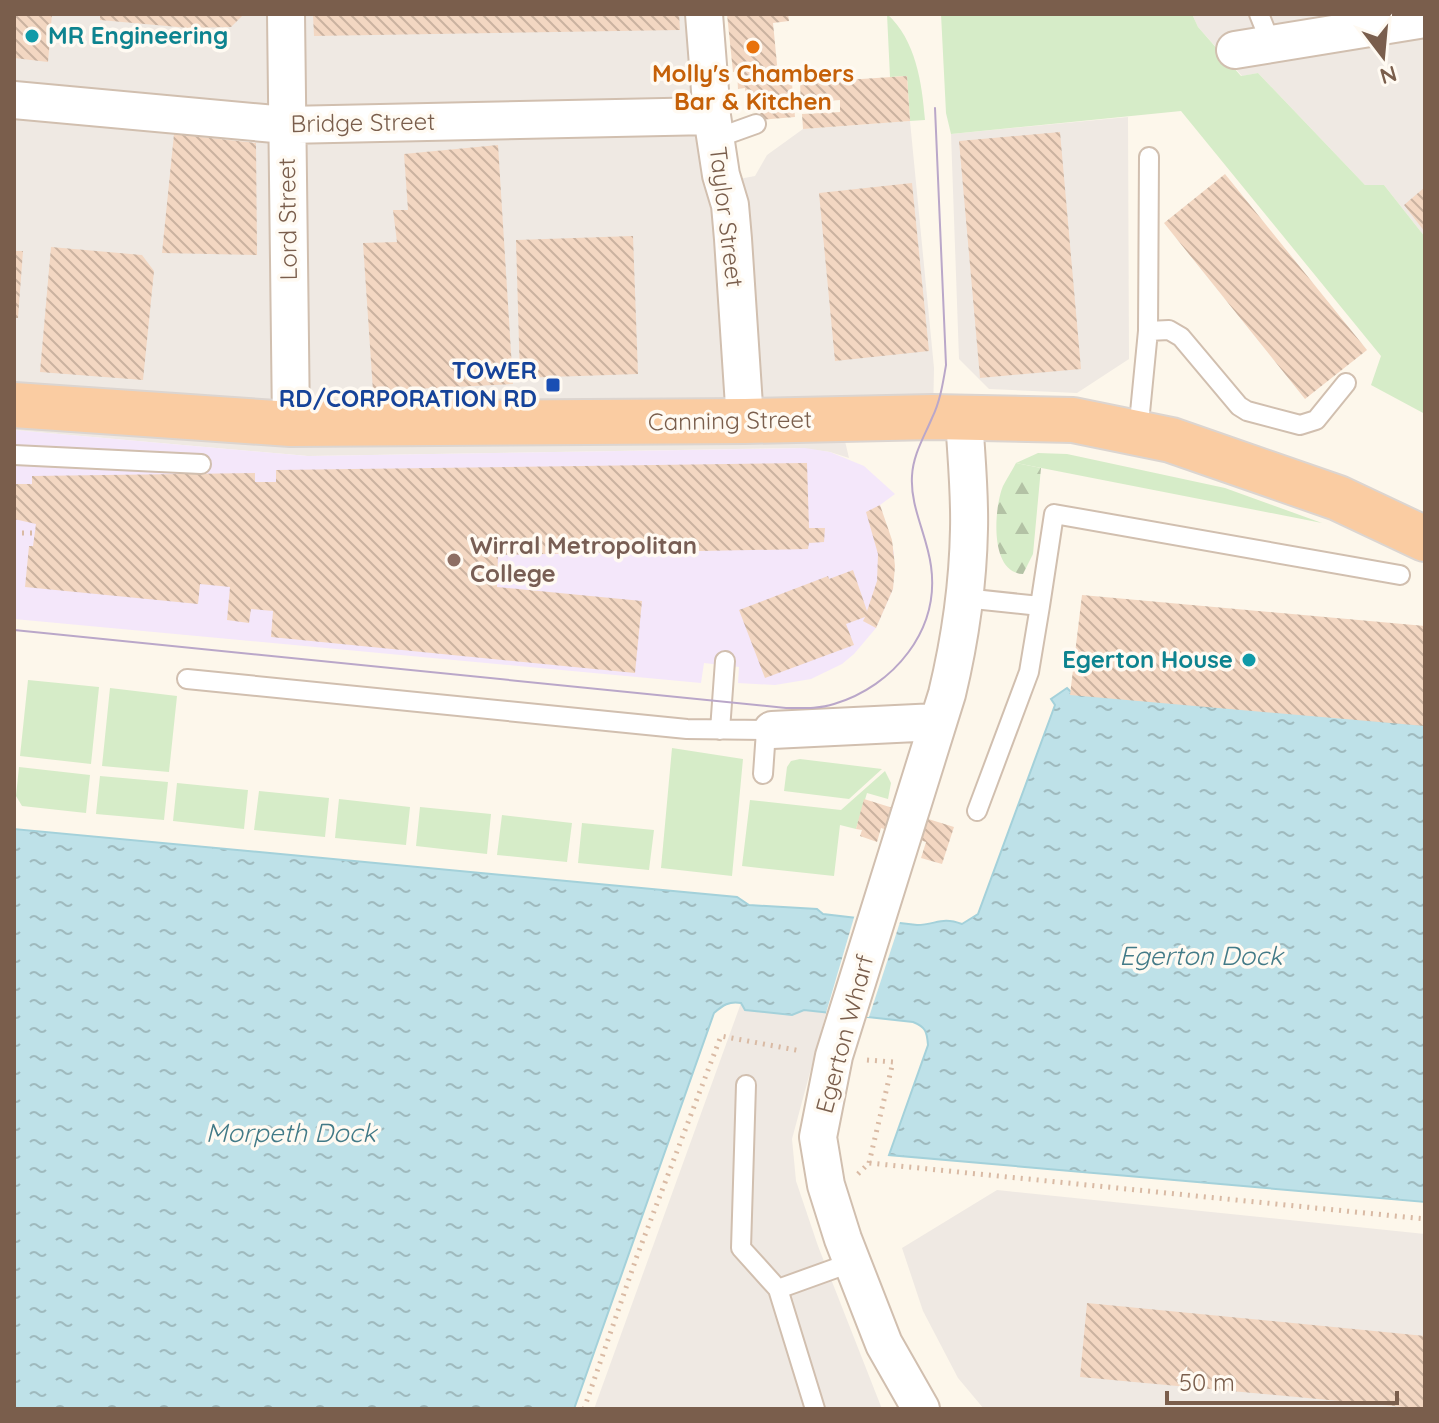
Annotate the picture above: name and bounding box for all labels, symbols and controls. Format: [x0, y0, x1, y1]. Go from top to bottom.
north arrow [1343, 16, 1423, 96]
place label: MR Engineering [48, 20, 228, 50]
marker: MR Engineering [23, 27, 41, 45]
marker: Molly's Chambers Bar & Kitchen [744, 38, 762, 56]
place label: Molly's Chambers Bar & Kitchen [652, 58, 854, 116]
text: N [1377, 60, 1400, 91]
street label: Bridge Street [290, 106, 436, 138]
street label: Taylor Street [703, 145, 750, 289]
street label: Lord Street [271, 157, 303, 281]
place label: TOWER RD/CORPORATION RD [279, 355, 537, 413]
marker: TOWER RD/CORPORATION RD [544, 376, 562, 394]
street label: Canning Street [648, 404, 812, 436]
place label: Wirral Metropolitan College [470, 530, 697, 588]
marker: Wirral Metropolitan College [445, 551, 463, 569]
place label: Egerton House [1062, 644, 1233, 674]
marker: Egerton House [1240, 651, 1258, 669]
water label: Egerton Dock [1119, 939, 1285, 972]
street label: Egerton Wharf [808, 951, 880, 1116]
water label: Morpeth Dock [206, 1116, 378, 1149]
scale bar [1167, 1355, 1397, 1405]
text: 50 m [1179, 1367, 1235, 1397]

